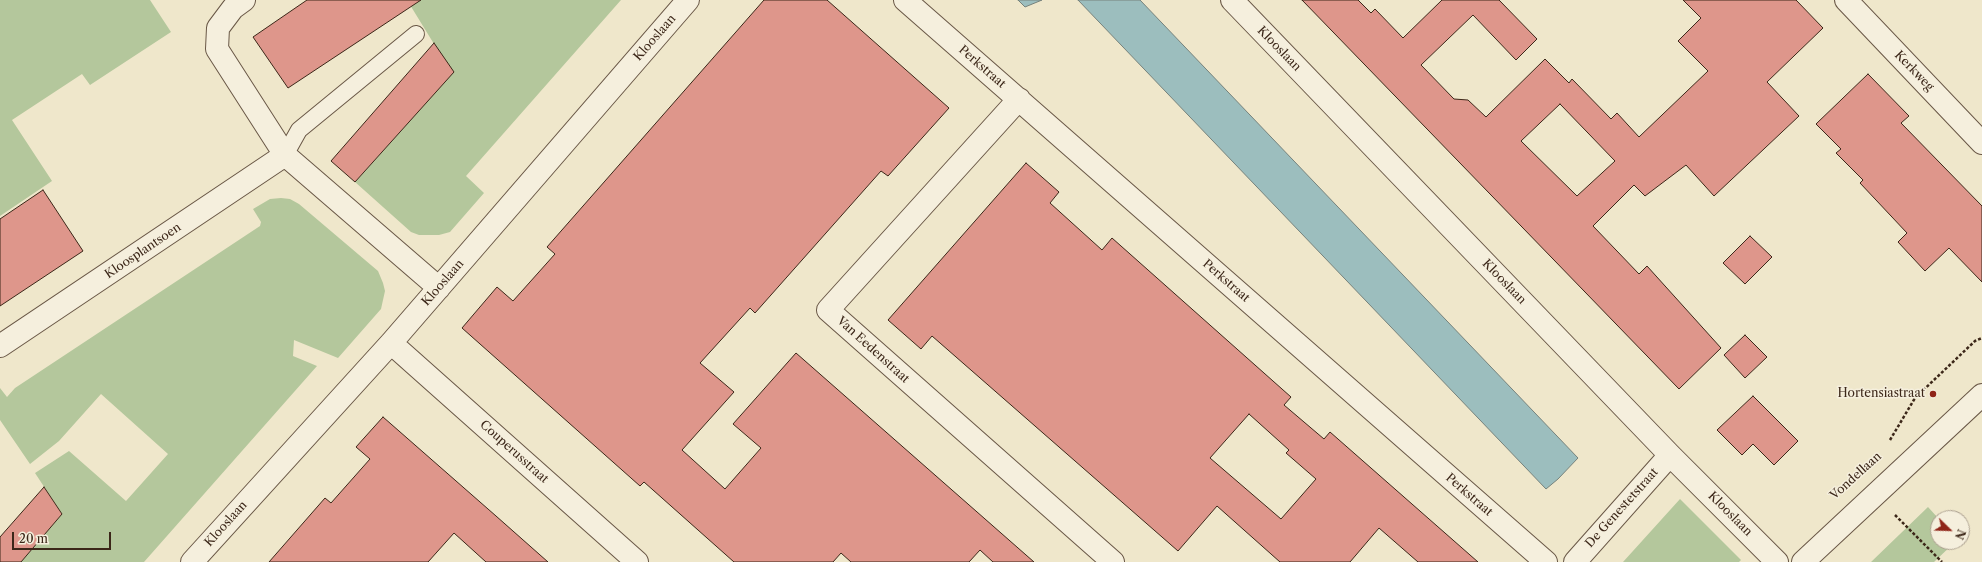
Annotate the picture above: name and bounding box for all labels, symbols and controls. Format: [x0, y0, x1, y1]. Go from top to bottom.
street label: Klooslaan [631, 12, 679, 64]
street label: Klooslaan [1254, 24, 1304, 74]
street label: Perkstraat [956, 43, 1008, 91]
street label: Kerkweg [1891, 48, 1937, 94]
street label: Kloosplantsoen [102, 220, 184, 282]
street label: Klooslaan [419, 257, 467, 309]
street label: Perkstraat [1200, 257, 1252, 305]
street label: Klooslaan [1479, 257, 1529, 307]
street label: Van Eedenstraat [834, 314, 912, 386]
place label: Hortensiastraat [1838, 387, 1925, 401]
marker: Hortensiastraat [1928, 389, 1938, 399]
street label: Couperusstraat [477, 418, 551, 486]
street label: Vondellaan [1827, 449, 1885, 503]
street label: De Genestetstraat [1583, 465, 1661, 551]
street label: Perkstraat [1443, 471, 1495, 519]
street label: Klooslaan [1705, 489, 1755, 539]
street label: Klooslaan [202, 498, 250, 550]
north arrow [1930, 510, 1970, 550]
scale bar [14, 524, 113, 550]
text: N [1952, 527, 1968, 541]
text: 20 m [19, 531, 48, 546]

